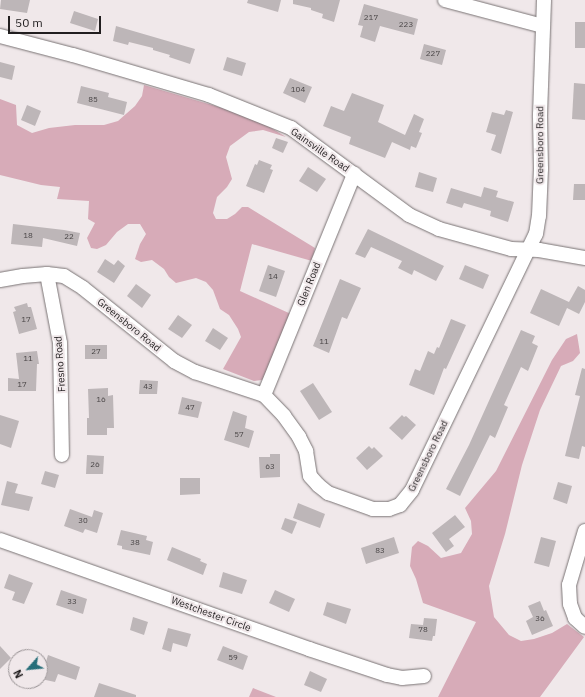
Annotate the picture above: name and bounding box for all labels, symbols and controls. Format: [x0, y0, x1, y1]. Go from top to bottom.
scale bar [10, 8, 103, 34]
house number: 217 [364, 13, 378, 23]
text: 50 m [15, 15, 43, 30]
house number: 223 [399, 20, 413, 30]
house number: 227 [426, 49, 440, 59]
house number: 104 [291, 85, 305, 95]
house number: 85 [88, 95, 98, 105]
street label: Greensboro Road [534, 106, 546, 184]
street label: Gainsville Road [288, 125, 352, 175]
house number: 18 [23, 231, 33, 241]
house number: 22 [64, 232, 74, 242]
street label: Glen Road [295, 260, 323, 308]
house number: 14 [268, 272, 278, 282]
street label: Greensboro Road [95, 296, 163, 354]
house number: 17 [21, 315, 31, 325]
street label: Fresno Road [52, 336, 68, 392]
house number: 11 [319, 337, 329, 347]
house number: 27 [91, 347, 101, 357]
house number: 11 [23, 354, 33, 364]
house number: 17 [17, 380, 27, 390]
house number: 43 [143, 382, 153, 392]
house number: 16 [96, 395, 106, 405]
house number: 47 [185, 403, 195, 413]
street label: Greensboro Road [405, 418, 451, 494]
house number: 57 [234, 430, 244, 440]
house number: 26 [90, 460, 100, 470]
house number: 63 [265, 462, 275, 472]
house number: 30 [78, 516, 88, 526]
house number: 38 [130, 538, 140, 548]
house number: 83 [375, 546, 385, 556]
street label: Westchester Circle [169, 594, 253, 634]
house number: 33 [67, 597, 77, 607]
house number: 36 [535, 614, 545, 624]
house number: 78 [418, 625, 428, 635]
north arrow [8, 649, 48, 689]
house number: 59 [228, 653, 238, 663]
text: N [10, 667, 26, 681]

